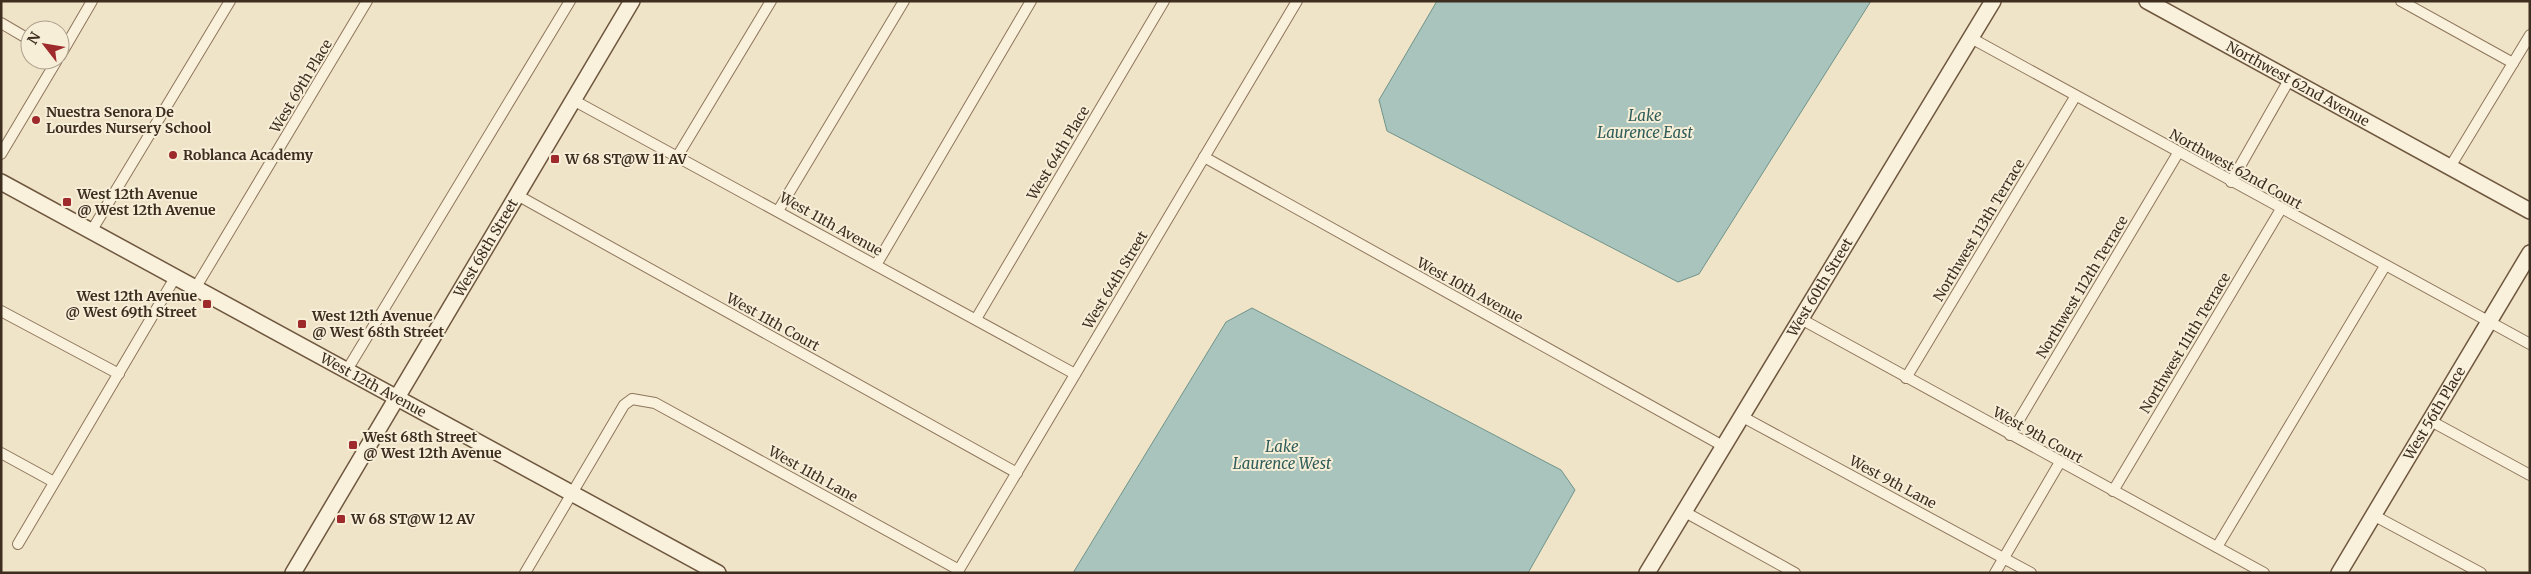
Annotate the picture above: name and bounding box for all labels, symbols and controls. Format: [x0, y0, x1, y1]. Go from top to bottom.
north arrow [20, 20, 70, 70]
text: N [23, 29, 44, 48]
street label: West 69th Place [265, 36, 336, 137]
street label: Northwest 62nd Avenue [2223, 37, 2373, 130]
place label: Nuestra Senora De Lourdes Nursery School [46, 103, 212, 137]
street label: West 64th Place [1022, 103, 1093, 204]
water label: Lake Laurence East [1597, 106, 1694, 142]
marker: Nuestra Senora De Lourdes Nursery School [30, 114, 42, 126]
street label: Northwest 62nd Court [2166, 125, 2306, 213]
place label: Roblanca Academy [183, 146, 314, 164]
marker: Roblanca Academy [167, 149, 179, 161]
place label: W 68 ST@W 11 AV [564, 150, 687, 168]
marker: W 68 ST@W 11 AV [549, 153, 561, 165]
street label: Northwest 113th Terrace [1929, 156, 2029, 304]
place label: West 12th Avenue @ West 12th Avenue [76, 185, 216, 219]
street label: West 11th Avenue [775, 188, 886, 260]
street label: West 68th Street [449, 195, 522, 301]
marker: West 12th Avenue @ West 12th Avenue [61, 196, 73, 208]
street label: Northwest 112th Terrace [2032, 212, 2132, 362]
street label: West 64th Street [1078, 227, 1152, 333]
street label: West 60th Street [1783, 234, 1857, 341]
street label: West 10th Avenue [1413, 253, 1526, 327]
street label: Northwest 111th Terrace [2136, 269, 2234, 417]
place label: West 12th Avenue @ West 69th Street [65, 287, 197, 321]
street label: West 11th Court [722, 288, 823, 355]
marker: West 12th Avenue @ West 69th Street [201, 298, 213, 310]
place label: West 12th Avenue @ West 68th Street [311, 307, 445, 341]
marker: West 12th Avenue @ West 68th Street [296, 318, 308, 330]
street label: West 12th Avenue [316, 348, 429, 421]
street label: West 56th Place [2399, 363, 2469, 464]
street label: West 9th Court [1989, 402, 2087, 467]
place label: West 68th Street @ West 12th Avenue [362, 428, 502, 462]
water label: Lake Laurence West [1233, 437, 1332, 473]
marker: West 68th Street @ West 12th Avenue [347, 439, 359, 451]
street label: West 11th Lane [764, 442, 861, 506]
street label: West 9th Lane [1845, 451, 1940, 512]
place label: W 68 ST@W 12 AV [350, 510, 475, 528]
marker: W 68 ST@W 12 AV [335, 513, 347, 525]

